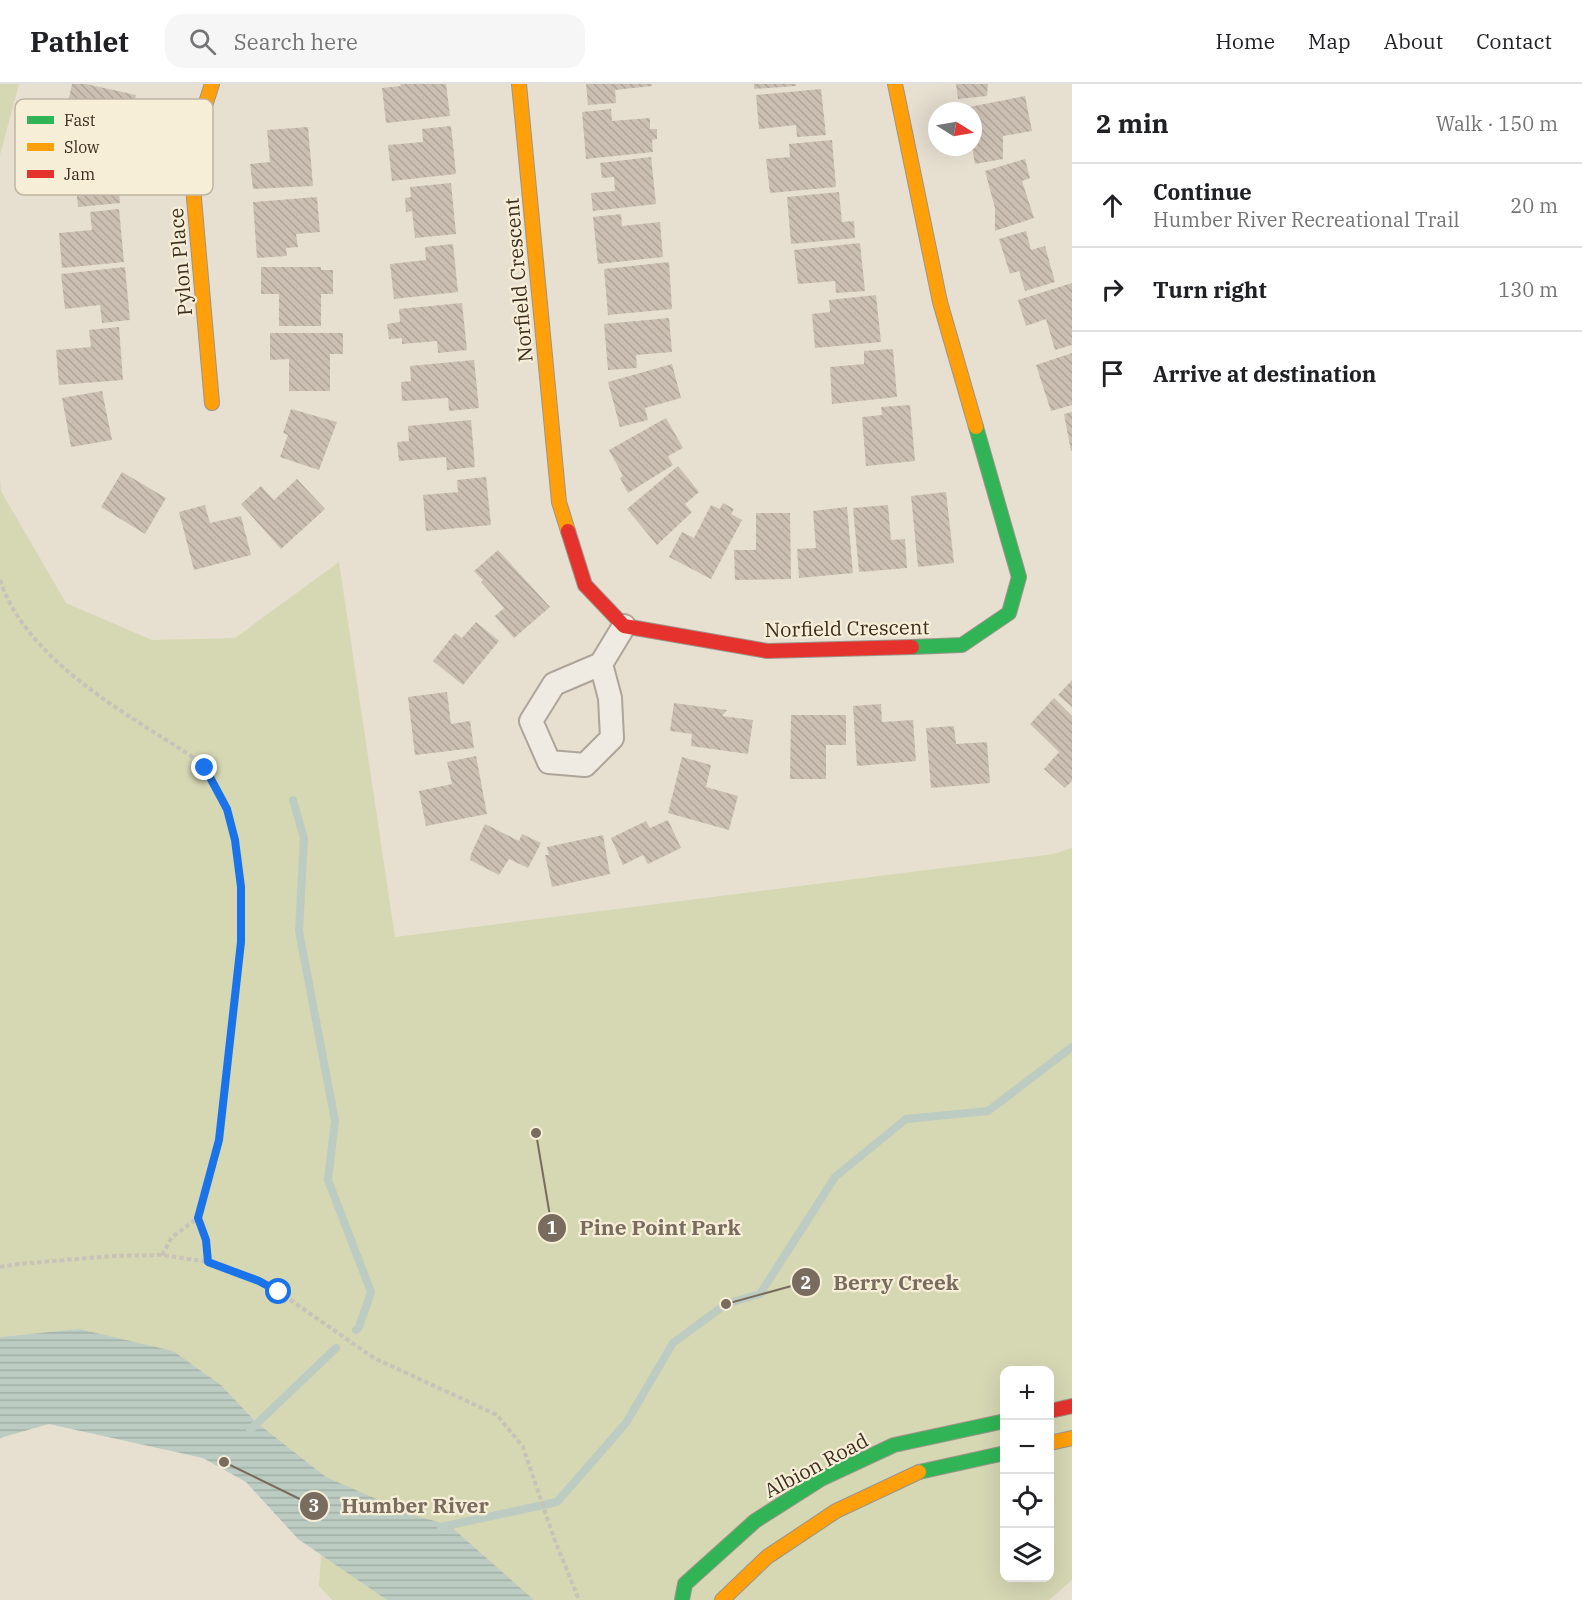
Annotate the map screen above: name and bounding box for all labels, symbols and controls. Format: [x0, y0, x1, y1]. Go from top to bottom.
search box [165, 14, 585, 68]
text: Pathlet [30, 23, 129, 60]
icon: search [186, 25, 219, 58]
text: Search here [234, 27, 358, 56]
text: Home [1215, 27, 1275, 55]
text: Map [1308, 27, 1351, 55]
text: About [1384, 27, 1443, 55]
text: Contact [1476, 27, 1552, 55]
legend [15, 99, 213, 195]
north arrow [928, 102, 982, 156]
text: 2 min [1096, 106, 1169, 140]
text: Fast [64, 110, 96, 130]
text: Walk · 150 m [1436, 110, 1558, 137]
text: Slow [64, 137, 100, 157]
text: Jam [64, 164, 95, 184]
text: Continue [1153, 177, 1252, 206]
icon: ahead [1096, 189, 1129, 222]
text: 20 m [1510, 192, 1558, 219]
street label: Norfield Crescent [497, 197, 539, 363]
text: Humber River Recreational Trail [1153, 206, 1459, 233]
street label: Pylon Place [162, 207, 198, 317]
icon: right [1096, 273, 1129, 306]
text: Turn right [1153, 275, 1267, 304]
text: 130 m [1498, 276, 1558, 303]
icon: arrive [1096, 357, 1129, 390]
text: Arrive at destination [1153, 359, 1376, 388]
street label: Norfield Crescent [764, 613, 930, 643]
route end [191, 754, 217, 780]
callout: Pine Point Park [537, 1208, 752, 1247]
text: Pine Point Park [579, 1213, 741, 1241]
text: 1 [547, 1216, 558, 1239]
callout: Berry Creek [791, 1263, 971, 1302]
text: Berry Creek [833, 1268, 959, 1296]
text: 2 [801, 1271, 811, 1294]
route start [265, 1278, 291, 1304]
map controls [1000, 1366, 1054, 1582]
button: + [1000, 1366, 1054, 1420]
button: − [1000, 1420, 1054, 1474]
street label: Albion Road [759, 1426, 873, 1504]
button: locate [1000, 1474, 1054, 1528]
callout: Humber River [299, 1486, 500, 1525]
text: Humber River [341, 1491, 489, 1519]
text: 3 [309, 1494, 319, 1517]
button: layers [1000, 1528, 1054, 1582]

